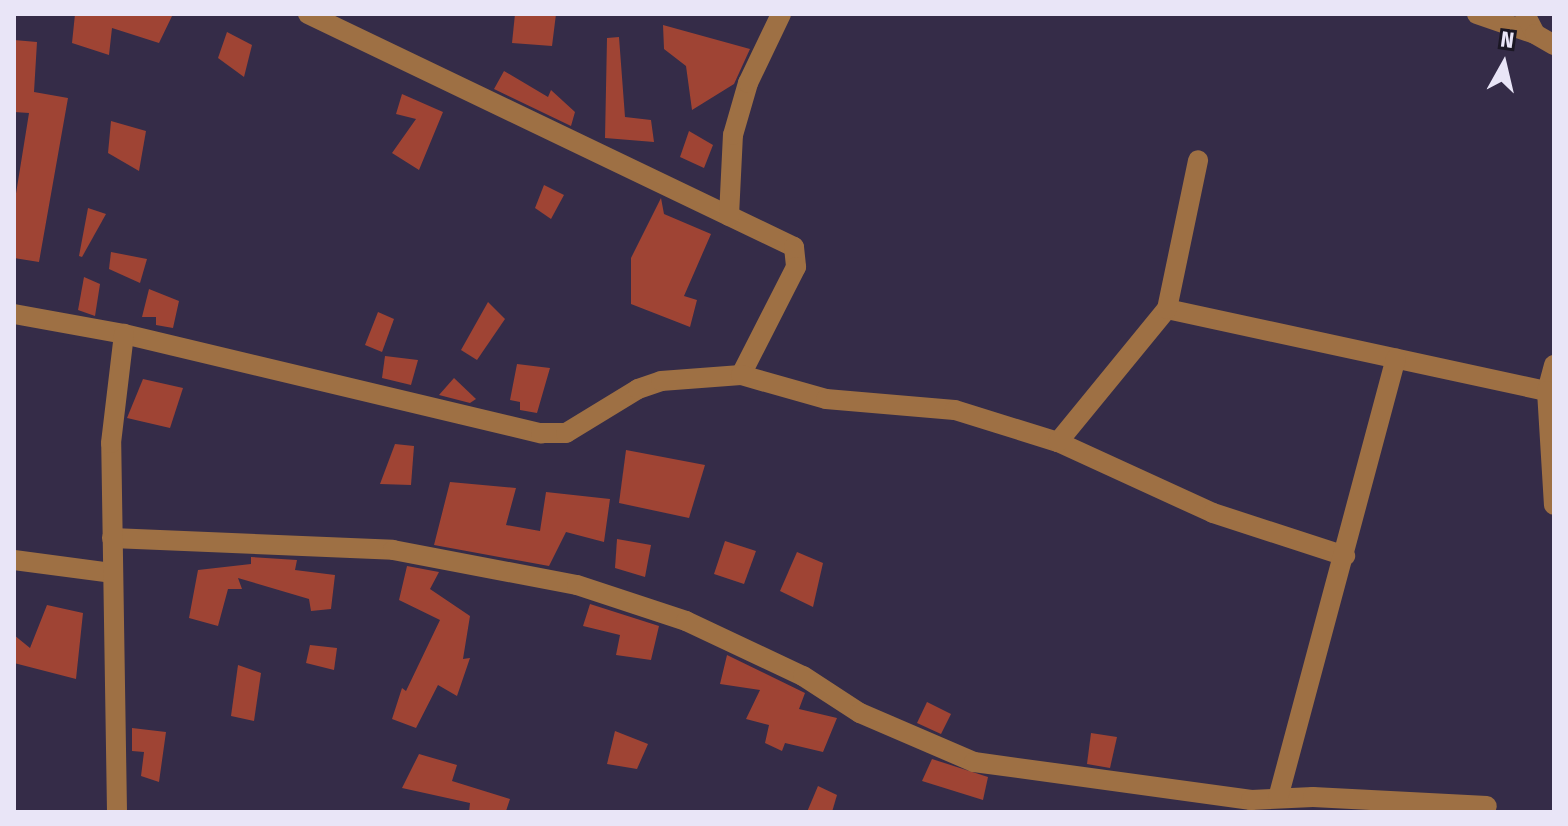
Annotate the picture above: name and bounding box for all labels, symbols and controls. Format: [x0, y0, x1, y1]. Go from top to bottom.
north arrow [1464, 24, 1544, 104]
text: N [1499, 25, 1516, 54]

